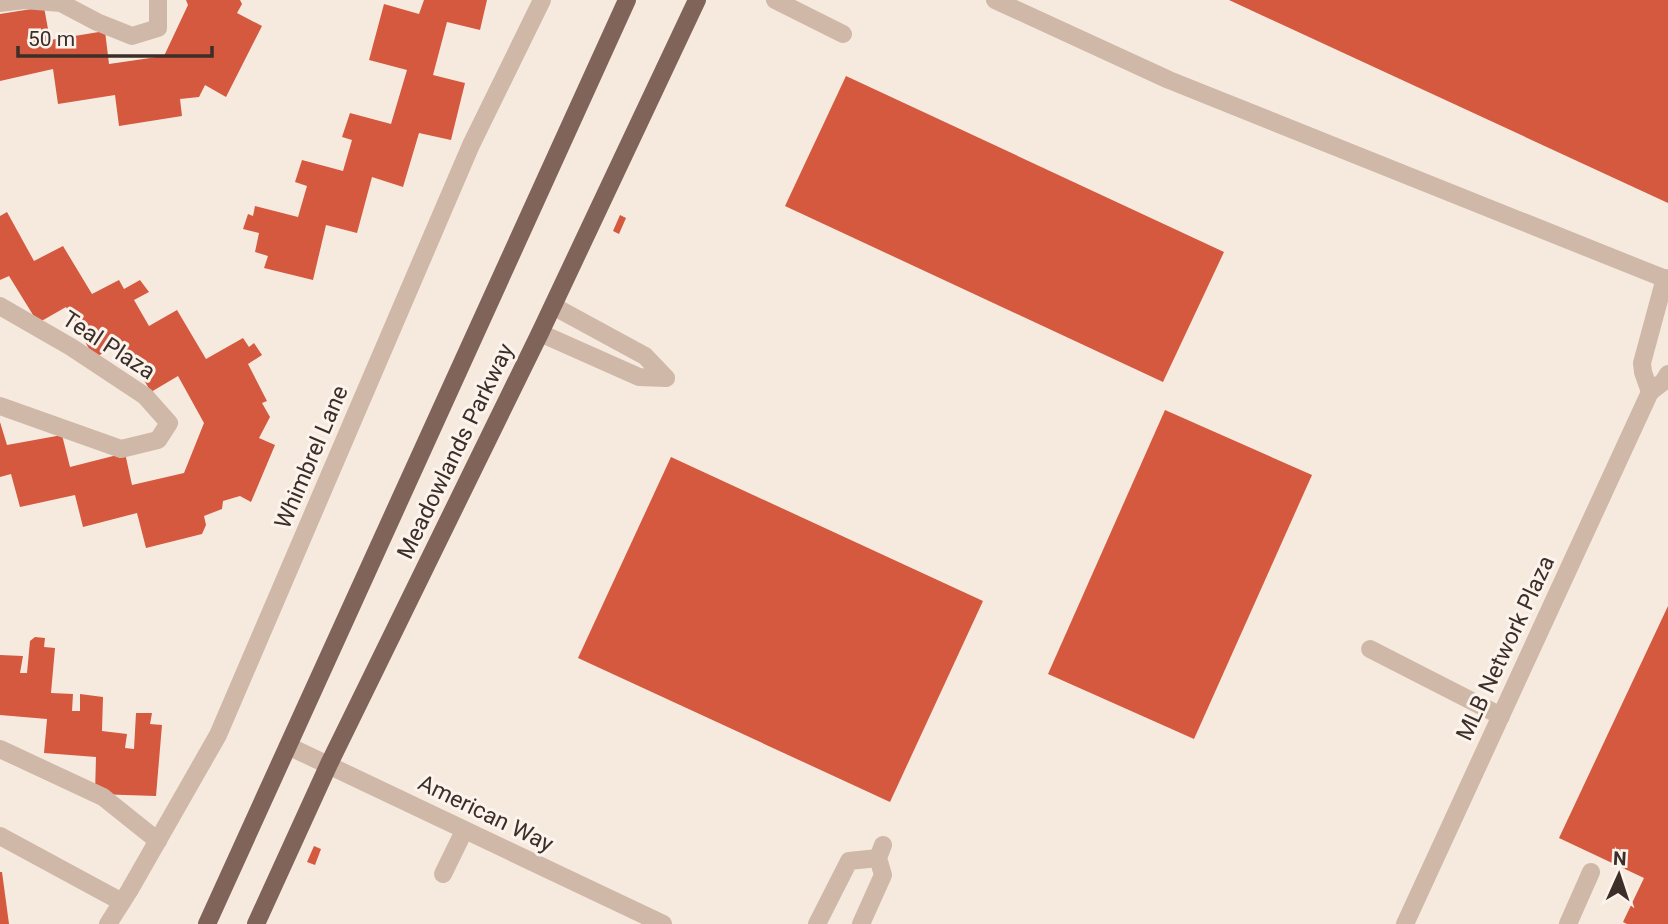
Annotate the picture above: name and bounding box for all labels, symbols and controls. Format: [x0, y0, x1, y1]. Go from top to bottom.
scale bar [18, 14, 212, 58]
text: 50 m [28, 27, 75, 51]
street label: Teal Plaza [57, 305, 160, 385]
street label: Meadowlands Parkway [392, 339, 519, 563]
street label: Whimbrel Lane [269, 382, 354, 533]
street label: MLB Network Plaza [1451, 552, 1560, 745]
street label: American Way [414, 769, 558, 858]
north arrow [1584, 840, 1654, 910]
text: N [1613, 847, 1627, 870]

